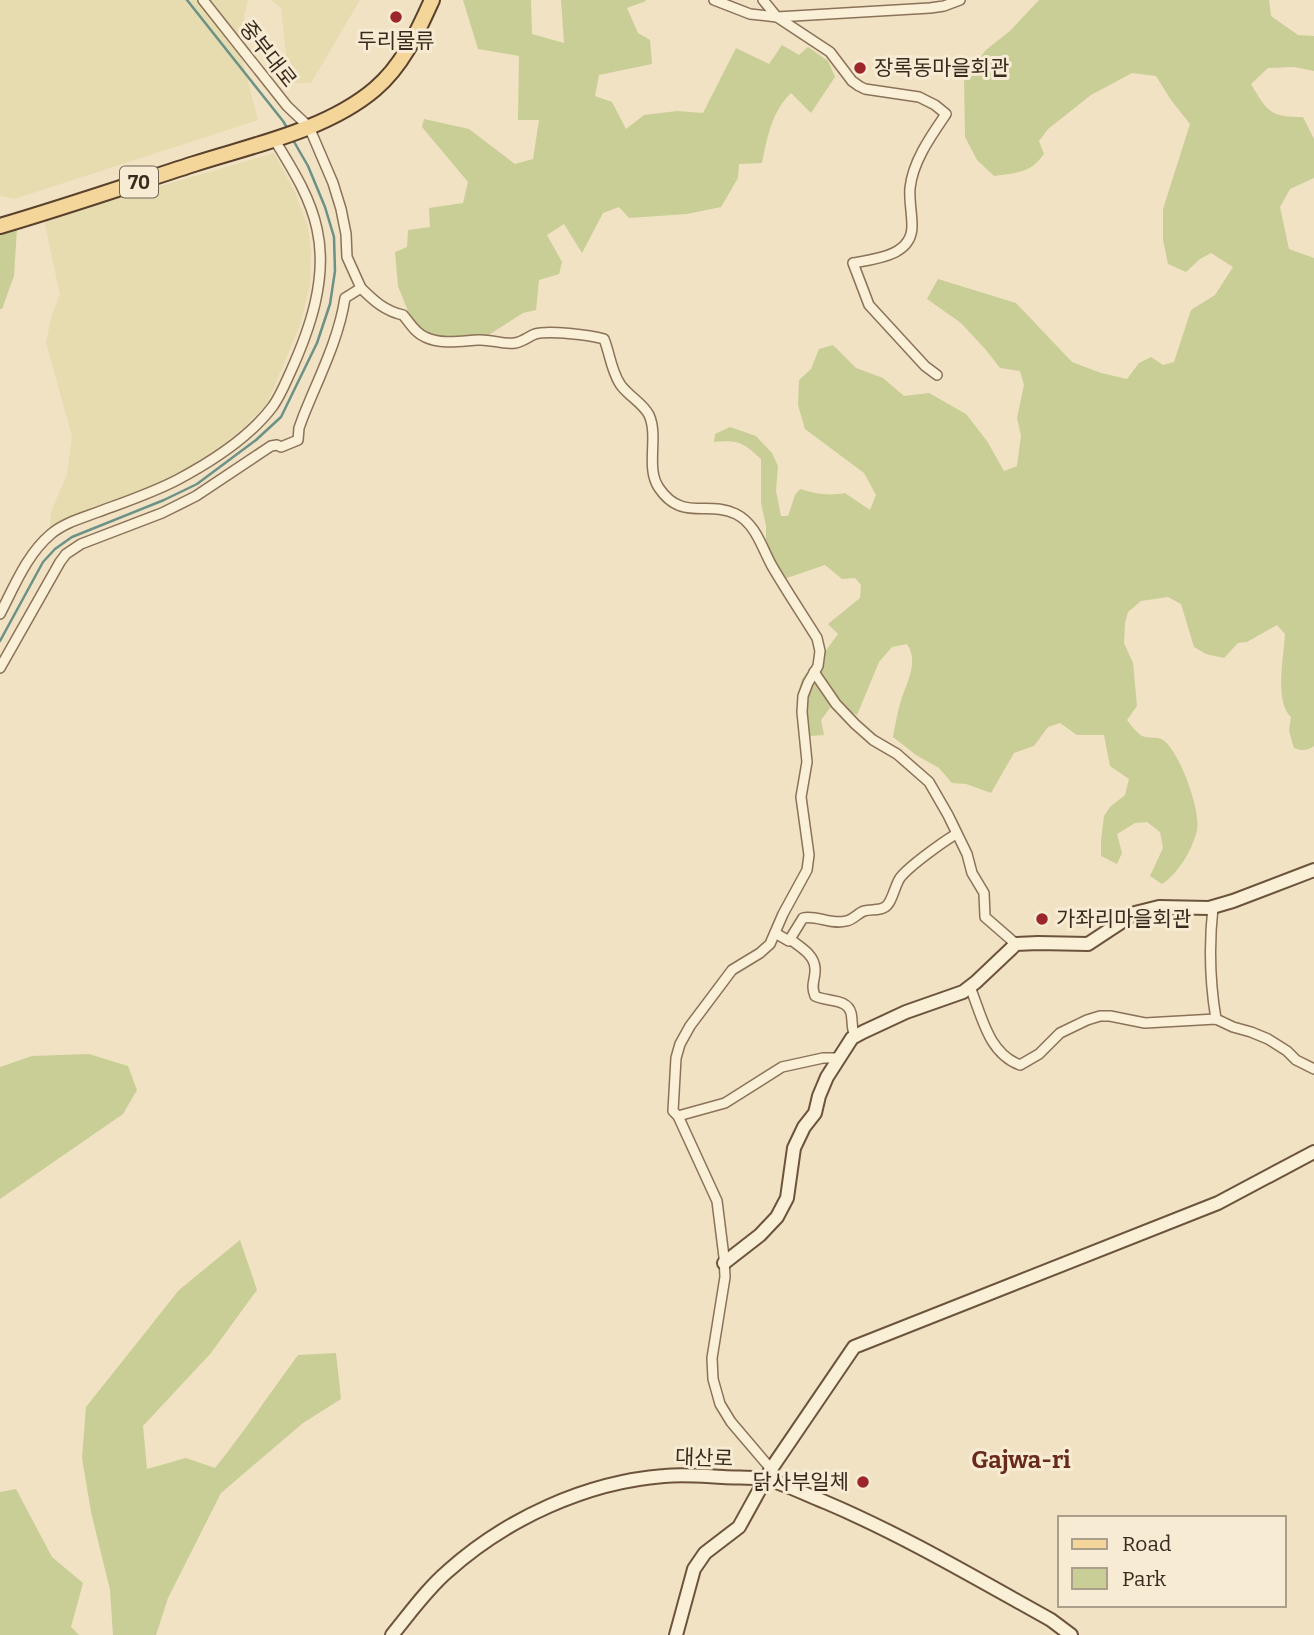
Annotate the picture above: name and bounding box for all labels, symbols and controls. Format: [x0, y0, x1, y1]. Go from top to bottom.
marker: 두리물류 [388, 9, 404, 25]
street label: 중부대로 [234, 16, 302, 92]
place label: 두리물류 [357, 28, 435, 54]
place label: 장록동마을회관 [874, 55, 1009, 81]
marker: 장록동마을회관 [852, 60, 868, 76]
road number: 70 [120, 166, 158, 198]
place label: 가좌리마을회관 [1056, 906, 1191, 932]
marker: 가좌리마을회관 [1034, 911, 1050, 927]
street label: 대산로 [675, 1444, 733, 1472]
district label: Gajwa-ri [971, 1446, 1071, 1474]
place label: 닭사부일체 [752, 1469, 849, 1495]
marker: 닭사부일체 [855, 1474, 871, 1490]
legend [1058, 1516, 1286, 1607]
text: Road [1122, 1531, 1171, 1557]
text: Park [1122, 1566, 1166, 1592]

